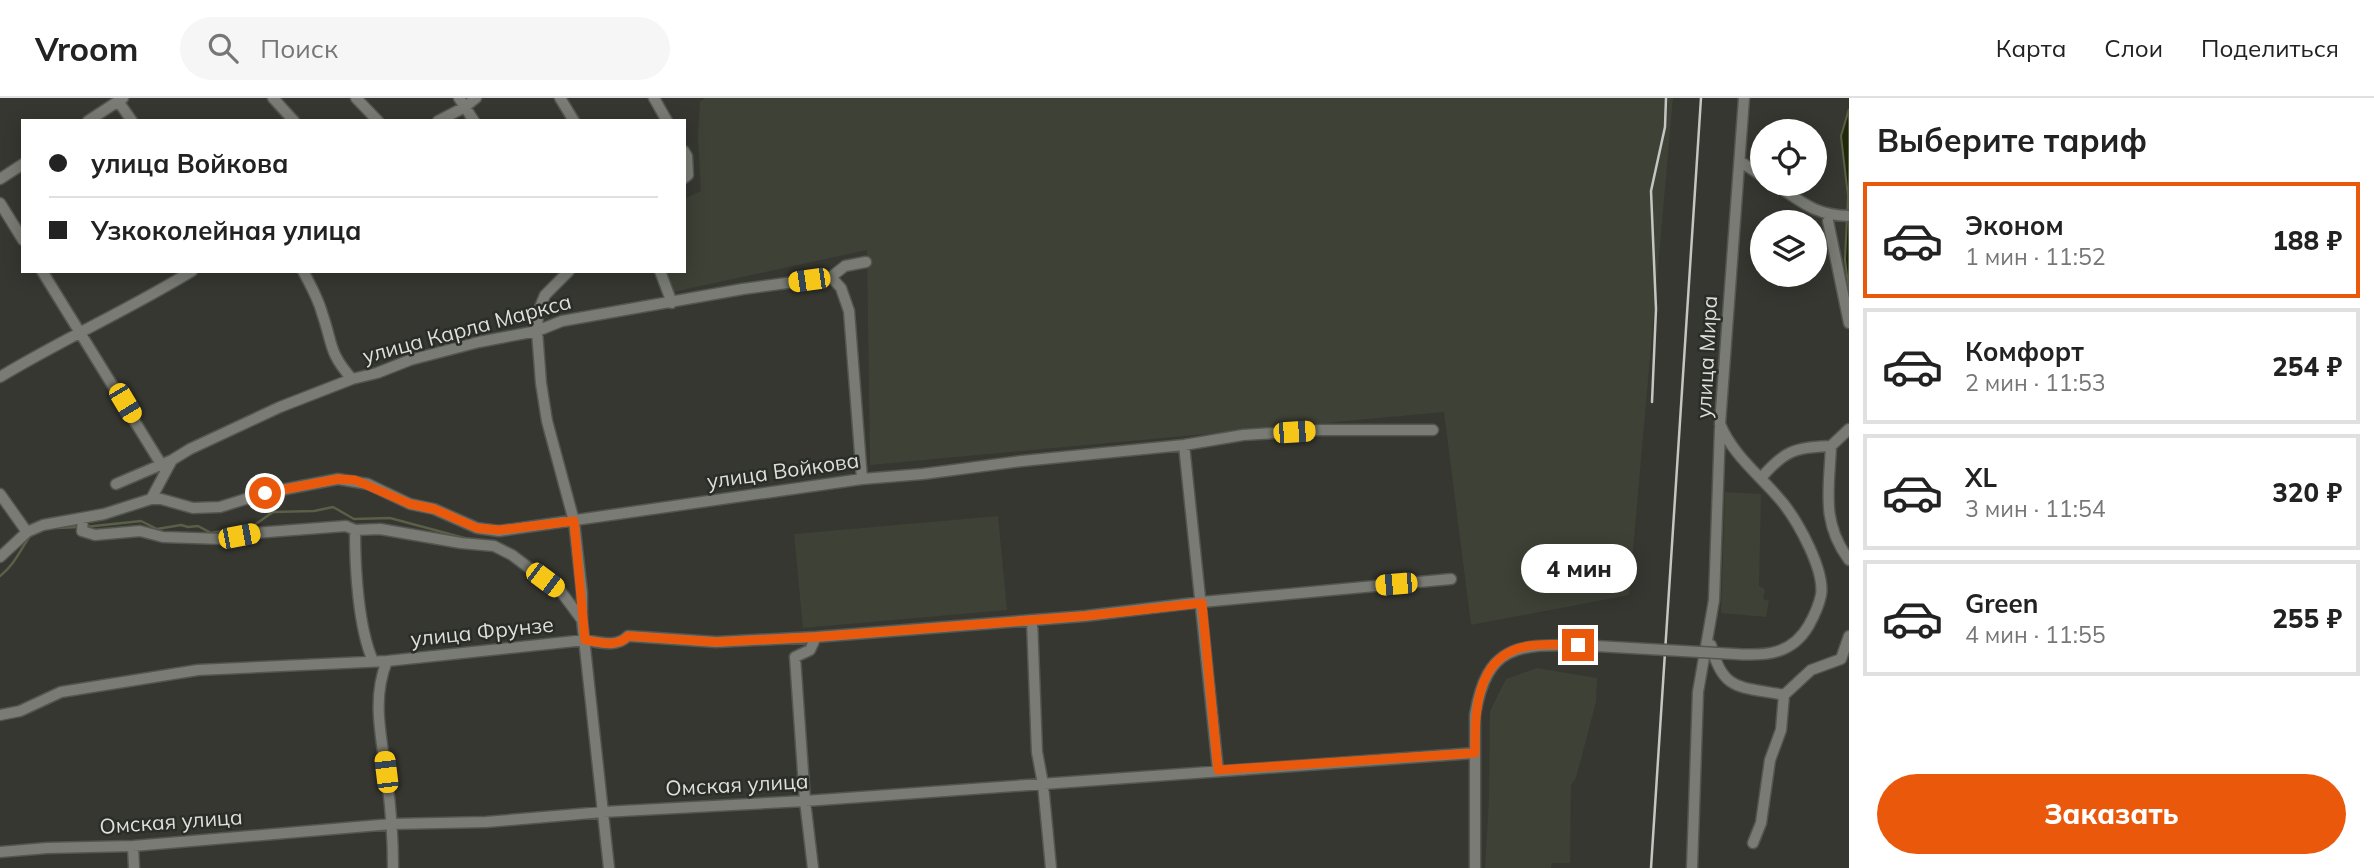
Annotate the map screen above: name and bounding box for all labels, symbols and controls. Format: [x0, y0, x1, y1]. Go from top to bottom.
search box [180, 17, 670, 80]
text: Vroom [35, 28, 138, 69]
icon: search [204, 29, 242, 67]
text: Поиск [260, 32, 338, 65]
text: Карта [1996, 33, 2066, 63]
text: Слои [2104, 33, 2163, 63]
text: Поделиться [2201, 33, 2339, 63]
map controls [1750, 119, 1827, 287]
button: locate [1750, 119, 1827, 196]
text: Выберите тариф [1877, 120, 2147, 160]
text: улица Войкова [91, 147, 288, 180]
icon: car [1881, 209, 1944, 272]
text: Эконом [1965, 209, 2064, 242]
button: layers [1750, 210, 1827, 287]
text: Узкоколейная улица [91, 214, 362, 247]
text: 188 ₽ [2272, 224, 2342, 257]
text: 1 мин · 11:52 [1965, 242, 2105, 271]
car [787, 267, 832, 293]
street label: улица Карла Маркса [360, 288, 574, 368]
street label: улица Мира [1690, 295, 1722, 419]
icon: car [1881, 335, 1944, 398]
text: Комфорт [1965, 335, 2084, 368]
text: 254 ₽ [2272, 350, 2342, 383]
text: 2 мин · 11:53 [1965, 368, 2105, 397]
car [106, 380, 145, 426]
car [1273, 420, 1316, 444]
street label: улица Войкова [705, 446, 861, 494]
icon: car [1881, 461, 1944, 524]
text: XL [1965, 461, 1997, 494]
text: 320 ₽ [2272, 476, 2342, 509]
route start [249, 477, 281, 509]
text: 3 мин · 11:54 [1965, 494, 2105, 523]
car [217, 522, 262, 550]
callout: 4 мин [1520, 544, 1636, 592]
text: 4 мин [1546, 554, 1612, 583]
car [522, 559, 569, 601]
car [1375, 572, 1418, 596]
icon: car [1881, 587, 1944, 650]
text: Green [1965, 587, 2038, 620]
text: 255 ₽ [2272, 602, 2342, 635]
street label: улица Фрунзе [409, 611, 555, 651]
text: 4 мин · 11:55 [1965, 620, 2105, 649]
route end [1562, 629, 1594, 661]
car [374, 750, 399, 794]
street label: Омская улица [665, 767, 809, 801]
button: Заказать [1877, 774, 2346, 854]
street label: Омская улица [99, 803, 243, 839]

